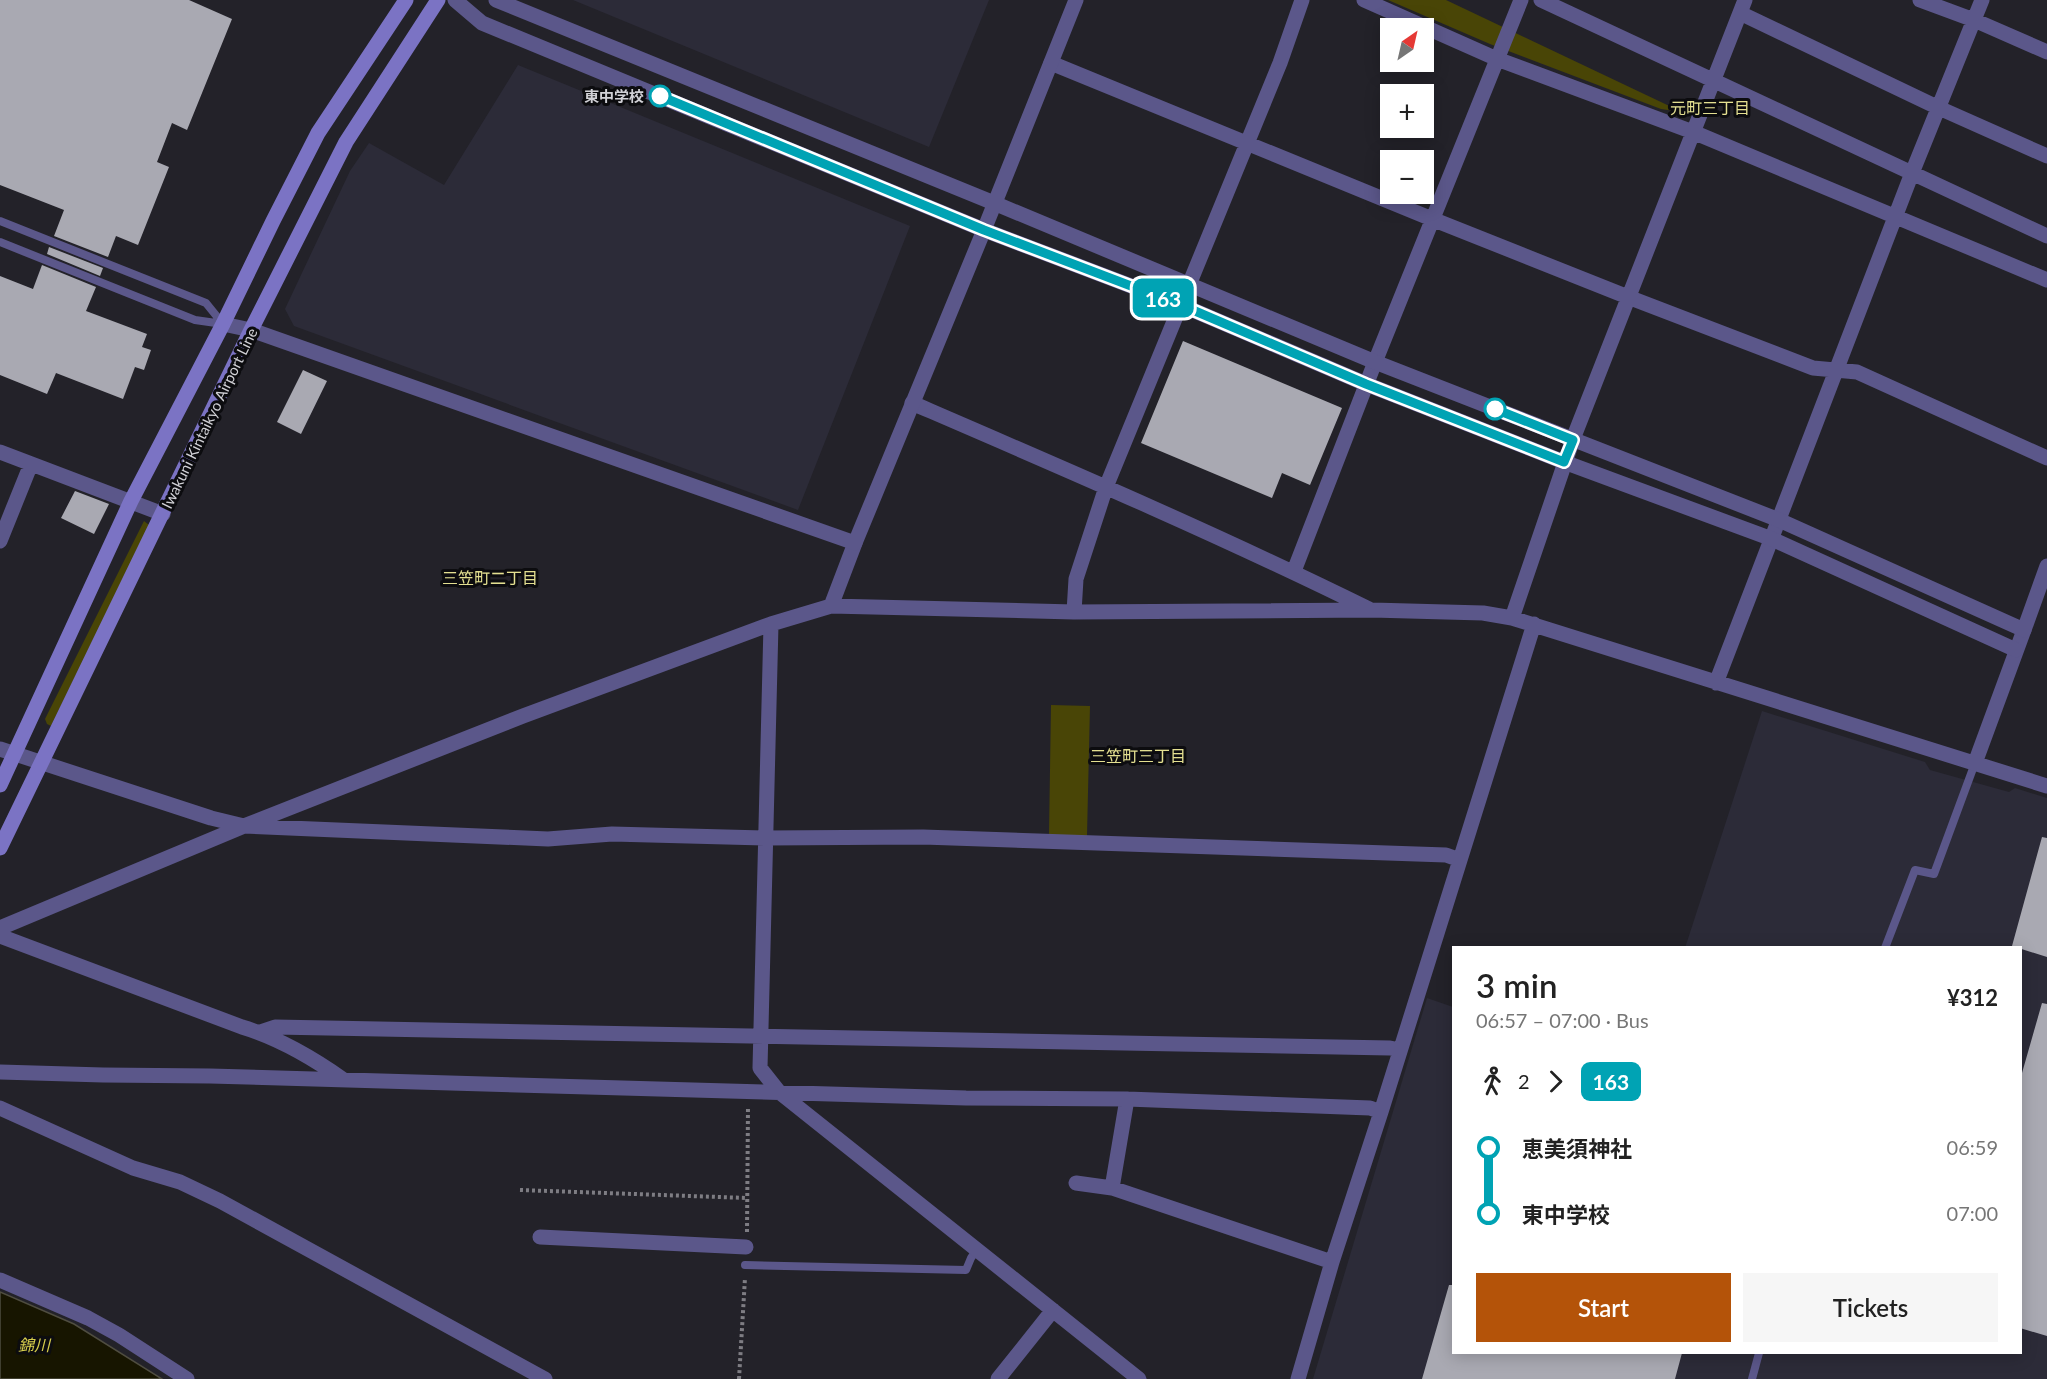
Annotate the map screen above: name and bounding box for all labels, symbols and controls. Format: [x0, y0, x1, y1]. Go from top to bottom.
north arrow [1380, 18, 1434, 72]
map controls [1380, 18, 1434, 204]
button: + [1380, 84, 1434, 138]
marker: 東中学校 [649, 85, 671, 107]
place label: 東中学校 [584, 87, 644, 105]
district label: 元町三丁目 [1670, 98, 1750, 117]
button: − [1380, 150, 1434, 204]
line badge: 163 [1128, 278, 1198, 318]
text: 163 [1145, 286, 1181, 311]
street label: Iwakuni Kintaikyo Airport Line [157, 325, 261, 511]
unlabelled marker [1484, 398, 1506, 420]
district label: 三笠町二丁目 [442, 568, 538, 587]
district label: 三笠町三丁目 [1090, 746, 1186, 765]
text: 3 min [1476, 965, 1557, 1005]
text: ¥312 [1947, 984, 1998, 1011]
text: 06:57 – 07:00 · Bus [1476, 1008, 1649, 1032]
icon: walk [1476, 1065, 1509, 1098]
icon: forward [1539, 1065, 1572, 1098]
text: 2 [1518, 1069, 1530, 1093]
text: 163 [1593, 1069, 1629, 1094]
text: 恵美須神社 [1522, 1135, 1632, 1162]
text: 06:59 [1947, 1135, 1998, 1159]
text: 東中学校 [1522, 1201, 1610, 1228]
text: 07:00 [1947, 1201, 1998, 1225]
button: Start [1476, 1273, 1731, 1342]
button: Tickets [1743, 1273, 1998, 1342]
water label: 錦川 [18, 1335, 52, 1354]

